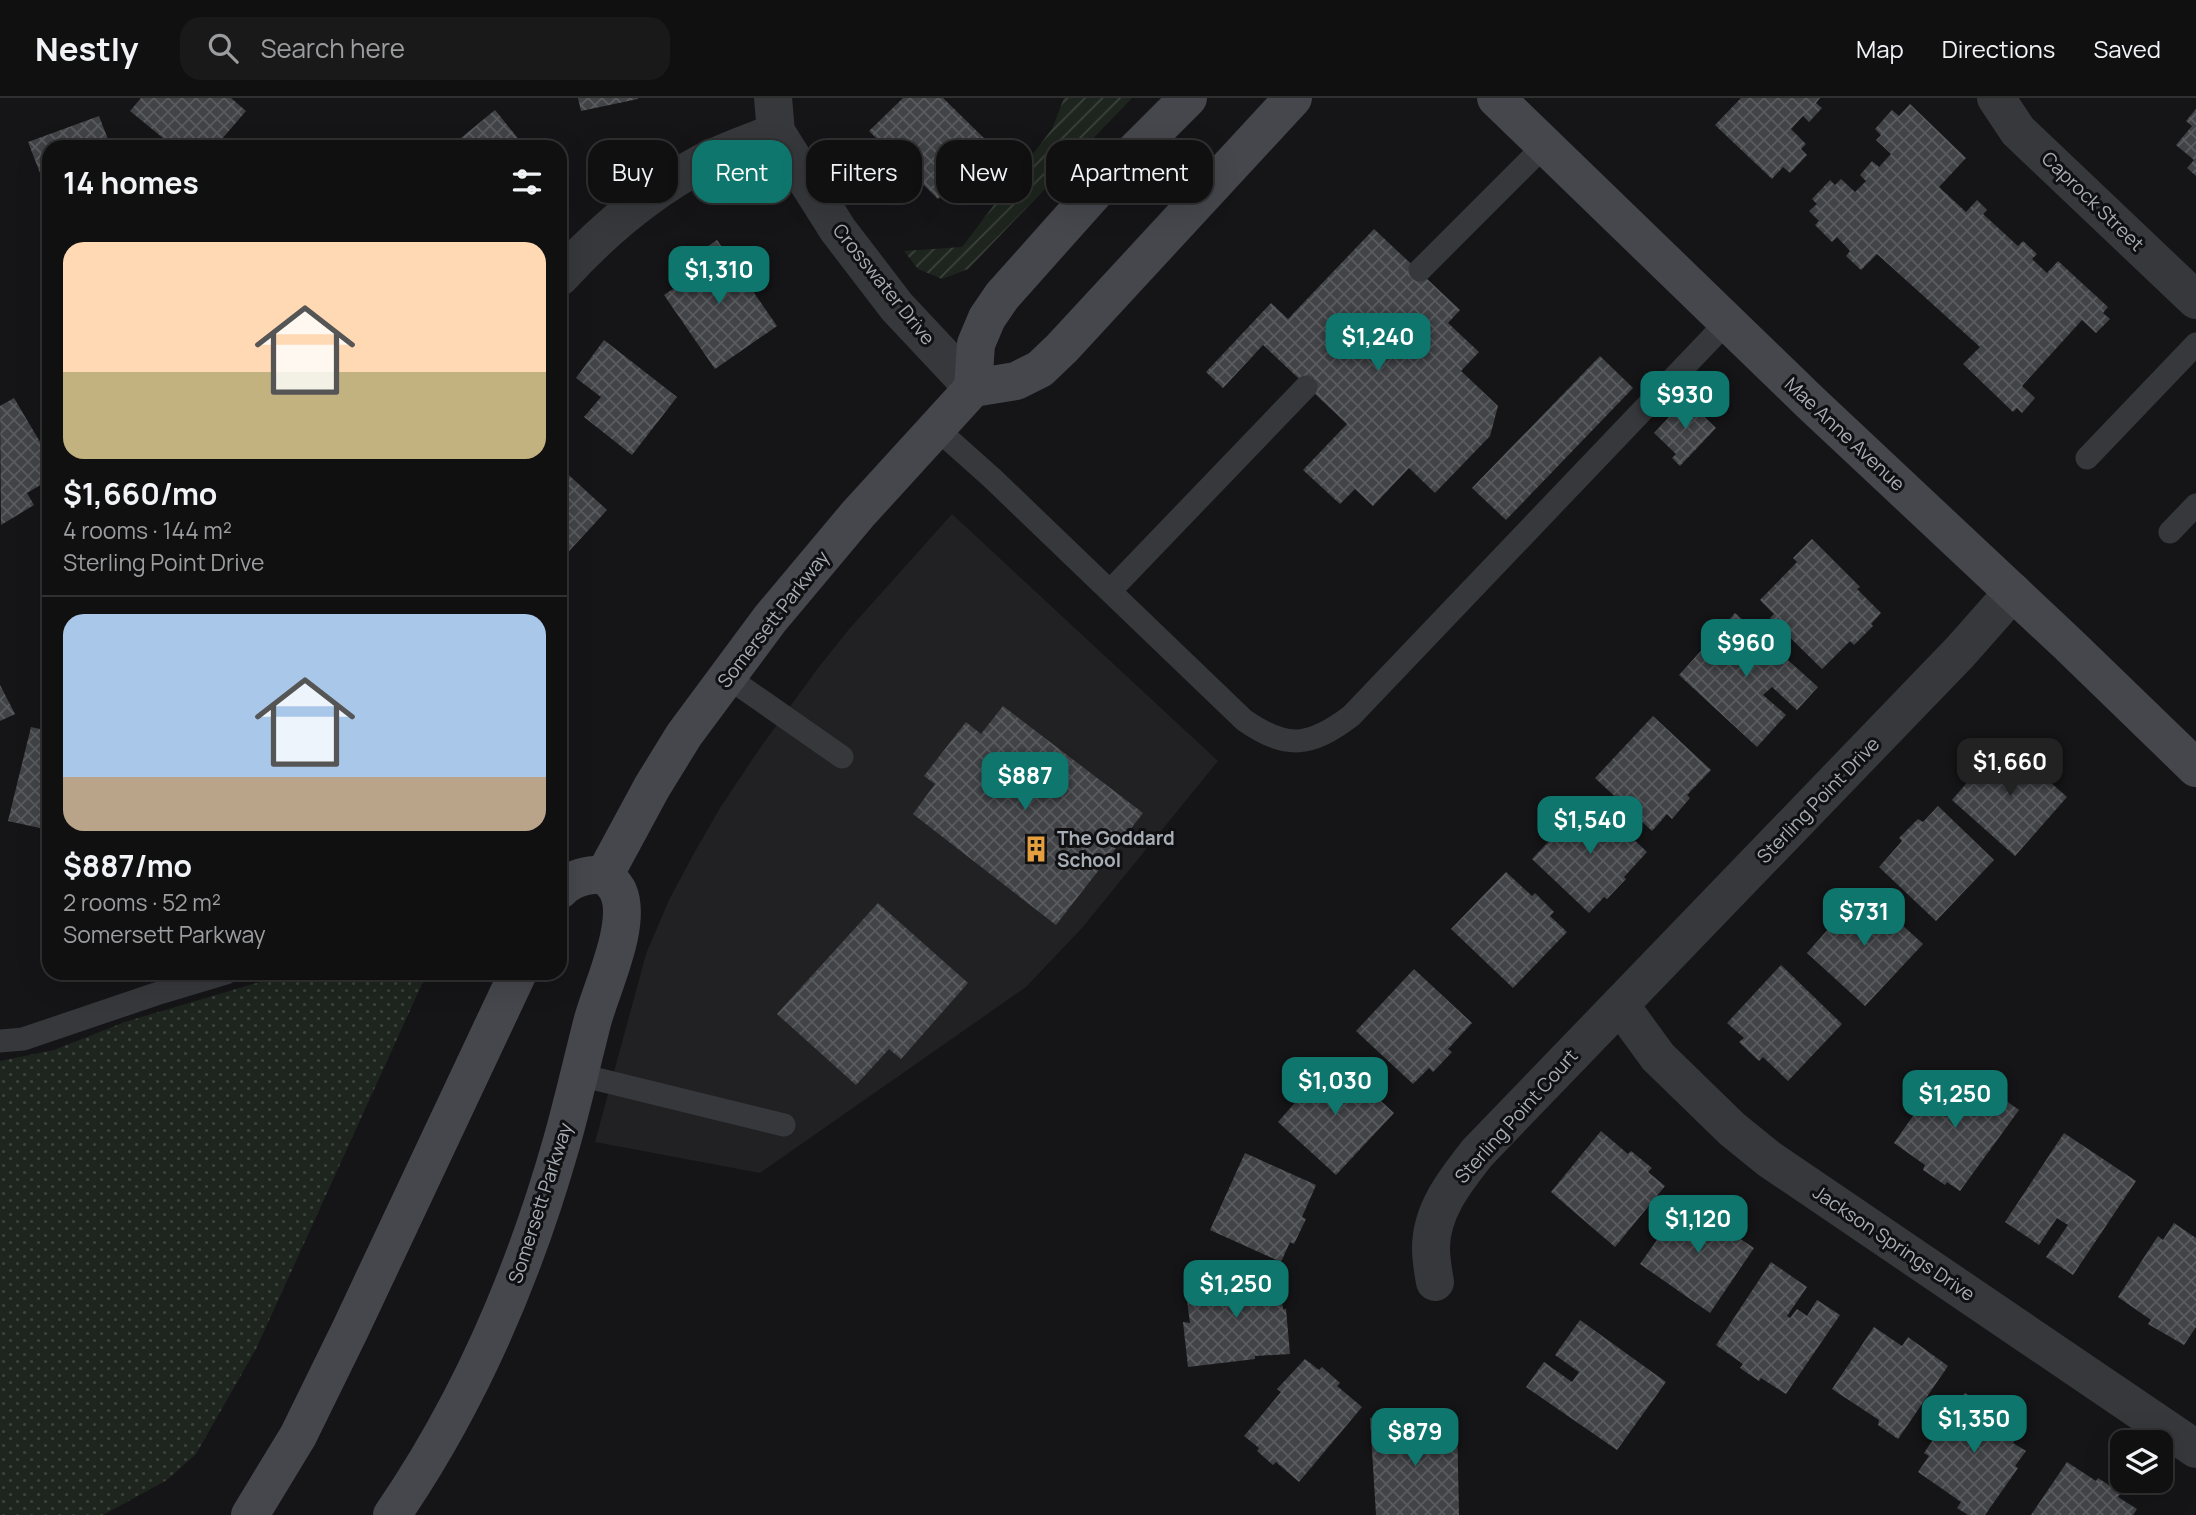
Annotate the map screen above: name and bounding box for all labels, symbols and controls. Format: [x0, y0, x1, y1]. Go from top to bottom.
search box [180, 17, 670, 80]
text: Nestly [35, 26, 138, 71]
icon: search [204, 29, 242, 67]
text: Search here [260, 30, 405, 66]
text: Map [1856, 32, 1904, 65]
text: Directions [1942, 32, 2055, 65]
text: Saved [2093, 32, 2161, 65]
chip: Buy [588, 140, 678, 203]
chip: Rent [692, 140, 792, 203]
chip: Filters [806, 140, 922, 203]
chip: New [936, 140, 1032, 203]
chip: Apartment [1046, 140, 1213, 203]
street label: Caprock Street [2036, 146, 2150, 256]
text: 14 homes [63, 162, 199, 203]
icon: filters [508, 163, 546, 201]
street label: Crosswater Drive [827, 218, 941, 350]
pin: $1,310 [662, 246, 776, 306]
text: $1,310 [684, 253, 754, 285]
icon: home [242, 287, 368, 413]
pin: $1,240 [1321, 314, 1435, 373]
text: $1,240 [1342, 320, 1414, 352]
street label: Mae Anne Avenue [1779, 371, 1911, 497]
pin: $930 [1644, 372, 1726, 431]
text: $930 [1656, 378, 1714, 410]
text: $1,660/mo [63, 473, 217, 514]
text: 4 rooms · 144 m² [63, 514, 232, 546]
street label: Somersett Parkway [711, 545, 835, 693]
text: Sterling Point Drive [63, 546, 264, 578]
pin: $960 [1705, 620, 1787, 679]
text: $960 [1717, 626, 1775, 658]
icon: home [242, 659, 368, 785]
street label: Sterling Point Drive [1751, 731, 1885, 869]
pin: $1,660 [1953, 738, 2067, 798]
text: $1,660 [1973, 745, 2047, 777]
pin: $887 [984, 752, 1066, 812]
text: $887 [998, 759, 1052, 791]
pin: $1,540 [1533, 796, 1647, 856]
text: $1,540 [1553, 803, 1627, 835]
place label: The Goddard School [1057, 825, 1175, 873]
building icon: The Goddard School [1021, 834, 1051, 864]
text: $887/mo [63, 845, 192, 886]
text: 2 rooms · 52 m² [63, 886, 221, 918]
pin: $731 [1823, 888, 1905, 948]
text: $731 [1839, 895, 1889, 927]
text: Somersett Parkway [63, 918, 266, 950]
street label: Sterling Point Court [1449, 1043, 1583, 1189]
pin: $1,030 [1278, 1058, 1392, 1117]
text: $1,030 [1298, 1064, 1372, 1096]
pin: $1,250 [1898, 1070, 2012, 1130]
text: $1,250 [1919, 1077, 1991, 1109]
street label: Somersett Parkway [502, 1119, 578, 1287]
street label: Jackson Springs Drive [1808, 1179, 1980, 1307]
pin: $1,120 [1641, 1196, 1755, 1255]
text: $1,120 [1665, 1202, 1731, 1234]
pin: $1,250 [1179, 1260, 1293, 1320]
text: $1,250 [1200, 1267, 1272, 1299]
pin: $1,350 [1917, 1396, 2031, 1455]
text: $1,350 [1938, 1402, 2010, 1434]
pin: $879 [1374, 1408, 1456, 1468]
text: $879 [1387, 1415, 1443, 1447]
map controls [2110, 1430, 2173, 1493]
button: layers [2110, 1430, 2173, 1493]

